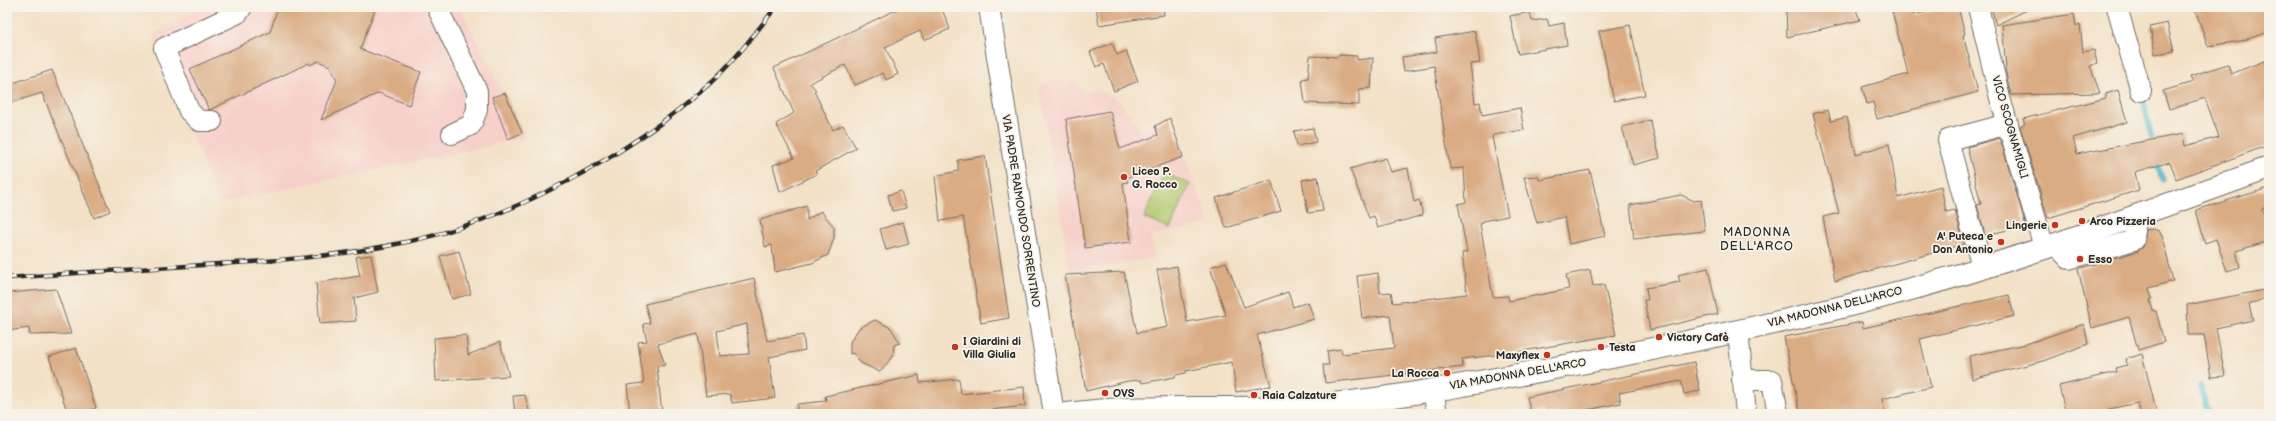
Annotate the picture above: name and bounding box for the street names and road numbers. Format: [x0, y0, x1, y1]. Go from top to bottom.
street label: VICO SCOGNAMIGLI [1989, 74, 2031, 180]
street label: VIA PADRE RAIMONDO SORRENTINO [999, 114, 1043, 308]
street label: VIA MADONNA DELL'ARCO [1766, 284, 1904, 330]
street label: VIA MADONNA DELL'ARCO [1449, 356, 1587, 392]

